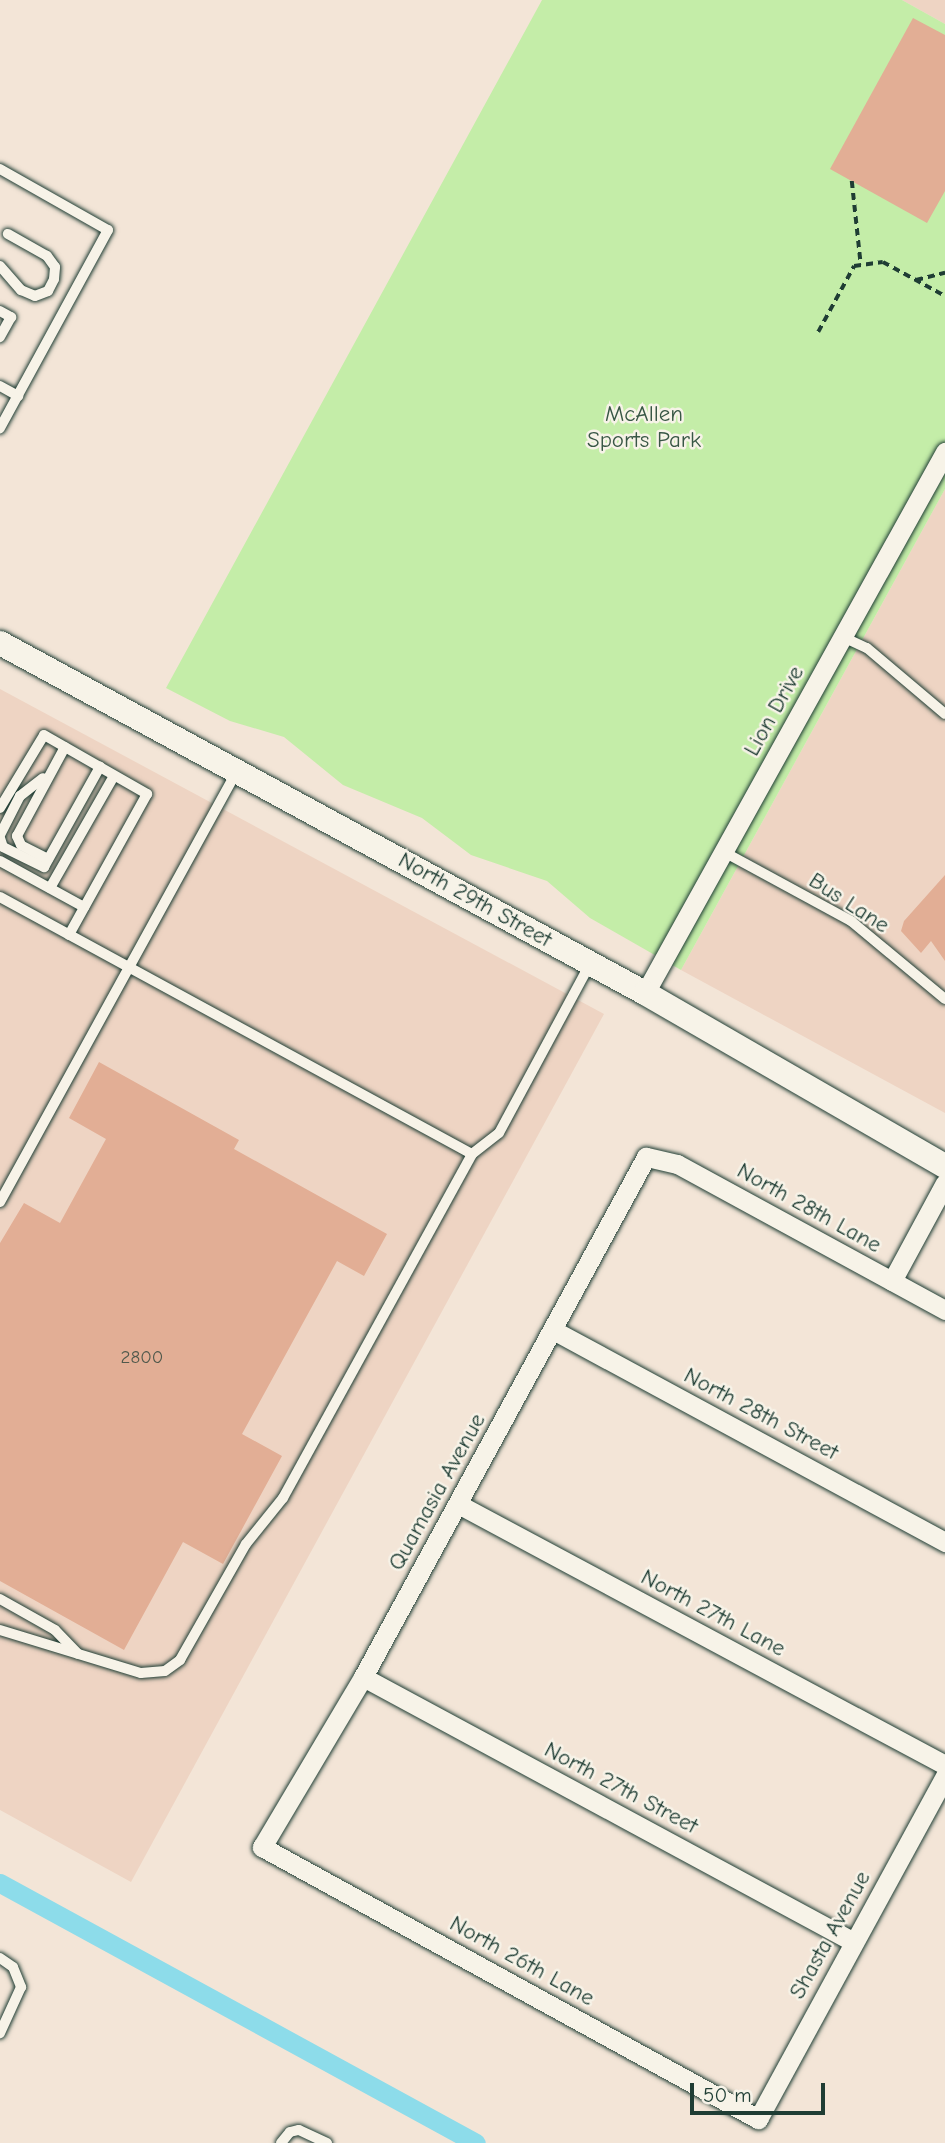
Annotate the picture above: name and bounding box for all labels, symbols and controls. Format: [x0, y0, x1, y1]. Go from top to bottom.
park label: McAllen Sports Park [587, 400, 701, 454]
street label: Lion Drive [738, 661, 810, 761]
street label: North 29th Street [393, 846, 557, 954]
street label: Bus Lane [804, 867, 894, 939]
street label: North 28th Lane [732, 1157, 886, 1259]
house number: 2800 [121, 1347, 163, 1369]
street label: North 28th Street [679, 1362, 843, 1466]
street label: Quamasia Avenue [382, 1409, 492, 1575]
street label: North 27th Lane [636, 1563, 790, 1663]
street label: North 27th Street [539, 1736, 703, 1840]
street label: Shasta Avenue [784, 1866, 876, 2004]
street label: North 26th Lane [445, 1910, 599, 2012]
scale bar [693, 2070, 828, 2114]
text: 50 m [703, 2083, 752, 2107]

